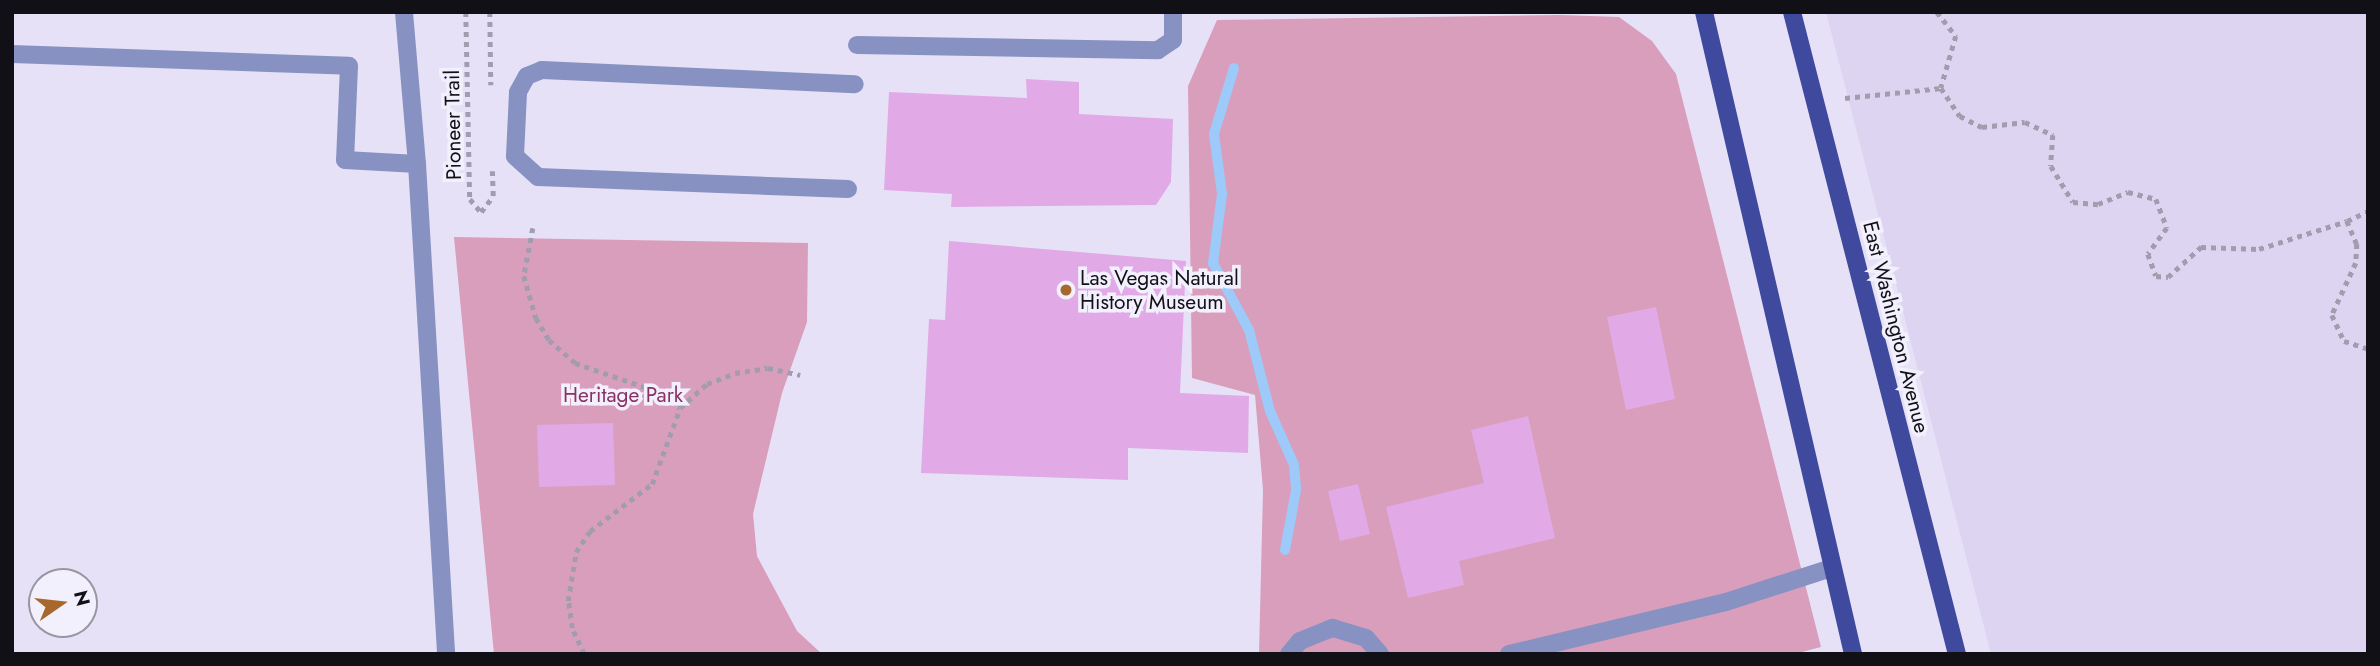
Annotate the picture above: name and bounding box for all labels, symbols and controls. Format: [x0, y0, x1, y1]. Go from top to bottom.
street label: Pioneer Trail [439, 70, 467, 180]
street label: East Washington Avenue [1857, 218, 1935, 436]
place label: Las Vegas Natural History Museum [1080, 265, 1239, 315]
marker: Las Vegas Natural History Museum [1058, 282, 1074, 298]
park label: Heritage Park [563, 382, 683, 408]
north arrow [28, 568, 98, 638]
text: N [67, 588, 97, 609]

